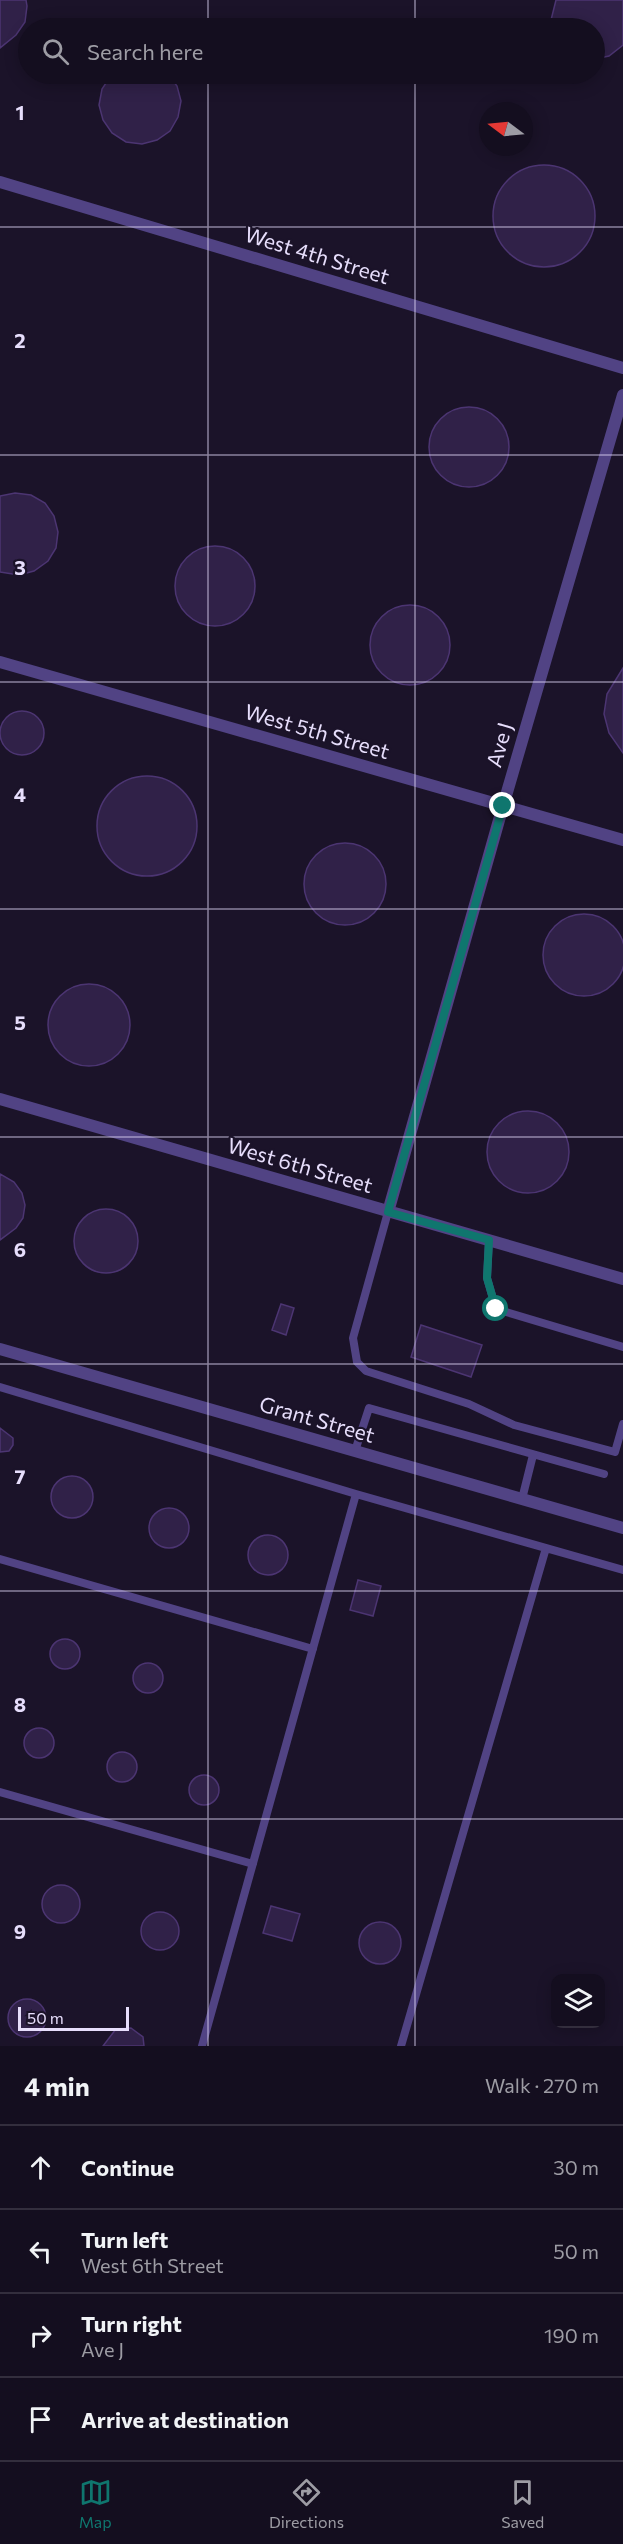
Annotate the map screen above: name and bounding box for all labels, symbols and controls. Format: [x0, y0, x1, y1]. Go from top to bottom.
search box [18, 18, 605, 84]
icon: search [39, 35, 72, 68]
text: Search here [87, 38, 203, 65]
text: 1 [15, 100, 25, 124]
north arrow [479, 102, 533, 156]
street label: West 4th Street [242, 221, 393, 288]
text: 2 [14, 328, 26, 352]
text: 3 [14, 555, 26, 579]
street label: West 5th Street [242, 698, 393, 763]
street label: Ave J [480, 719, 517, 770]
text: 4 [14, 782, 26, 806]
route end [489, 792, 515, 818]
text: 5 [14, 1010, 26, 1034]
street label: West 6th Street [225, 1132, 376, 1197]
text: 6 [14, 1237, 26, 1261]
route start [482, 1295, 508, 1321]
street label: Grant Street [257, 1390, 378, 1447]
text: 7 [15, 1464, 26, 1488]
text: 8 [14, 1692, 26, 1716]
text: 9 [14, 1919, 26, 1943]
map controls [551, 1974, 605, 2028]
button: layers [551, 1974, 605, 2028]
scale bar [18, 2004, 129, 2032]
text: 50 m [27, 2008, 64, 2027]
text: 4 min [24, 2070, 90, 2101]
text: Walk · 270 m [485, 2073, 599, 2097]
icon: ahead [24, 2151, 57, 2184]
text: Continue [81, 2154, 174, 2181]
text: 30 m [553, 2155, 599, 2179]
text: Turn left [81, 2226, 168, 2253]
icon: left [24, 2235, 57, 2268]
text: 50 m [553, 2239, 599, 2263]
text: West 6th Street [81, 2253, 224, 2277]
text: Turn right [81, 2310, 182, 2337]
icon: right [24, 2319, 57, 2352]
text: 190 m [544, 2323, 599, 2347]
text: Ave J [81, 2337, 124, 2361]
icon: arrive [24, 2403, 57, 2436]
text: Arrive at destination [81, 2406, 289, 2433]
tab: Map [79, 2476, 112, 2531]
tab: Directions [269, 2476, 344, 2531]
tab: Saved [501, 2476, 544, 2531]

